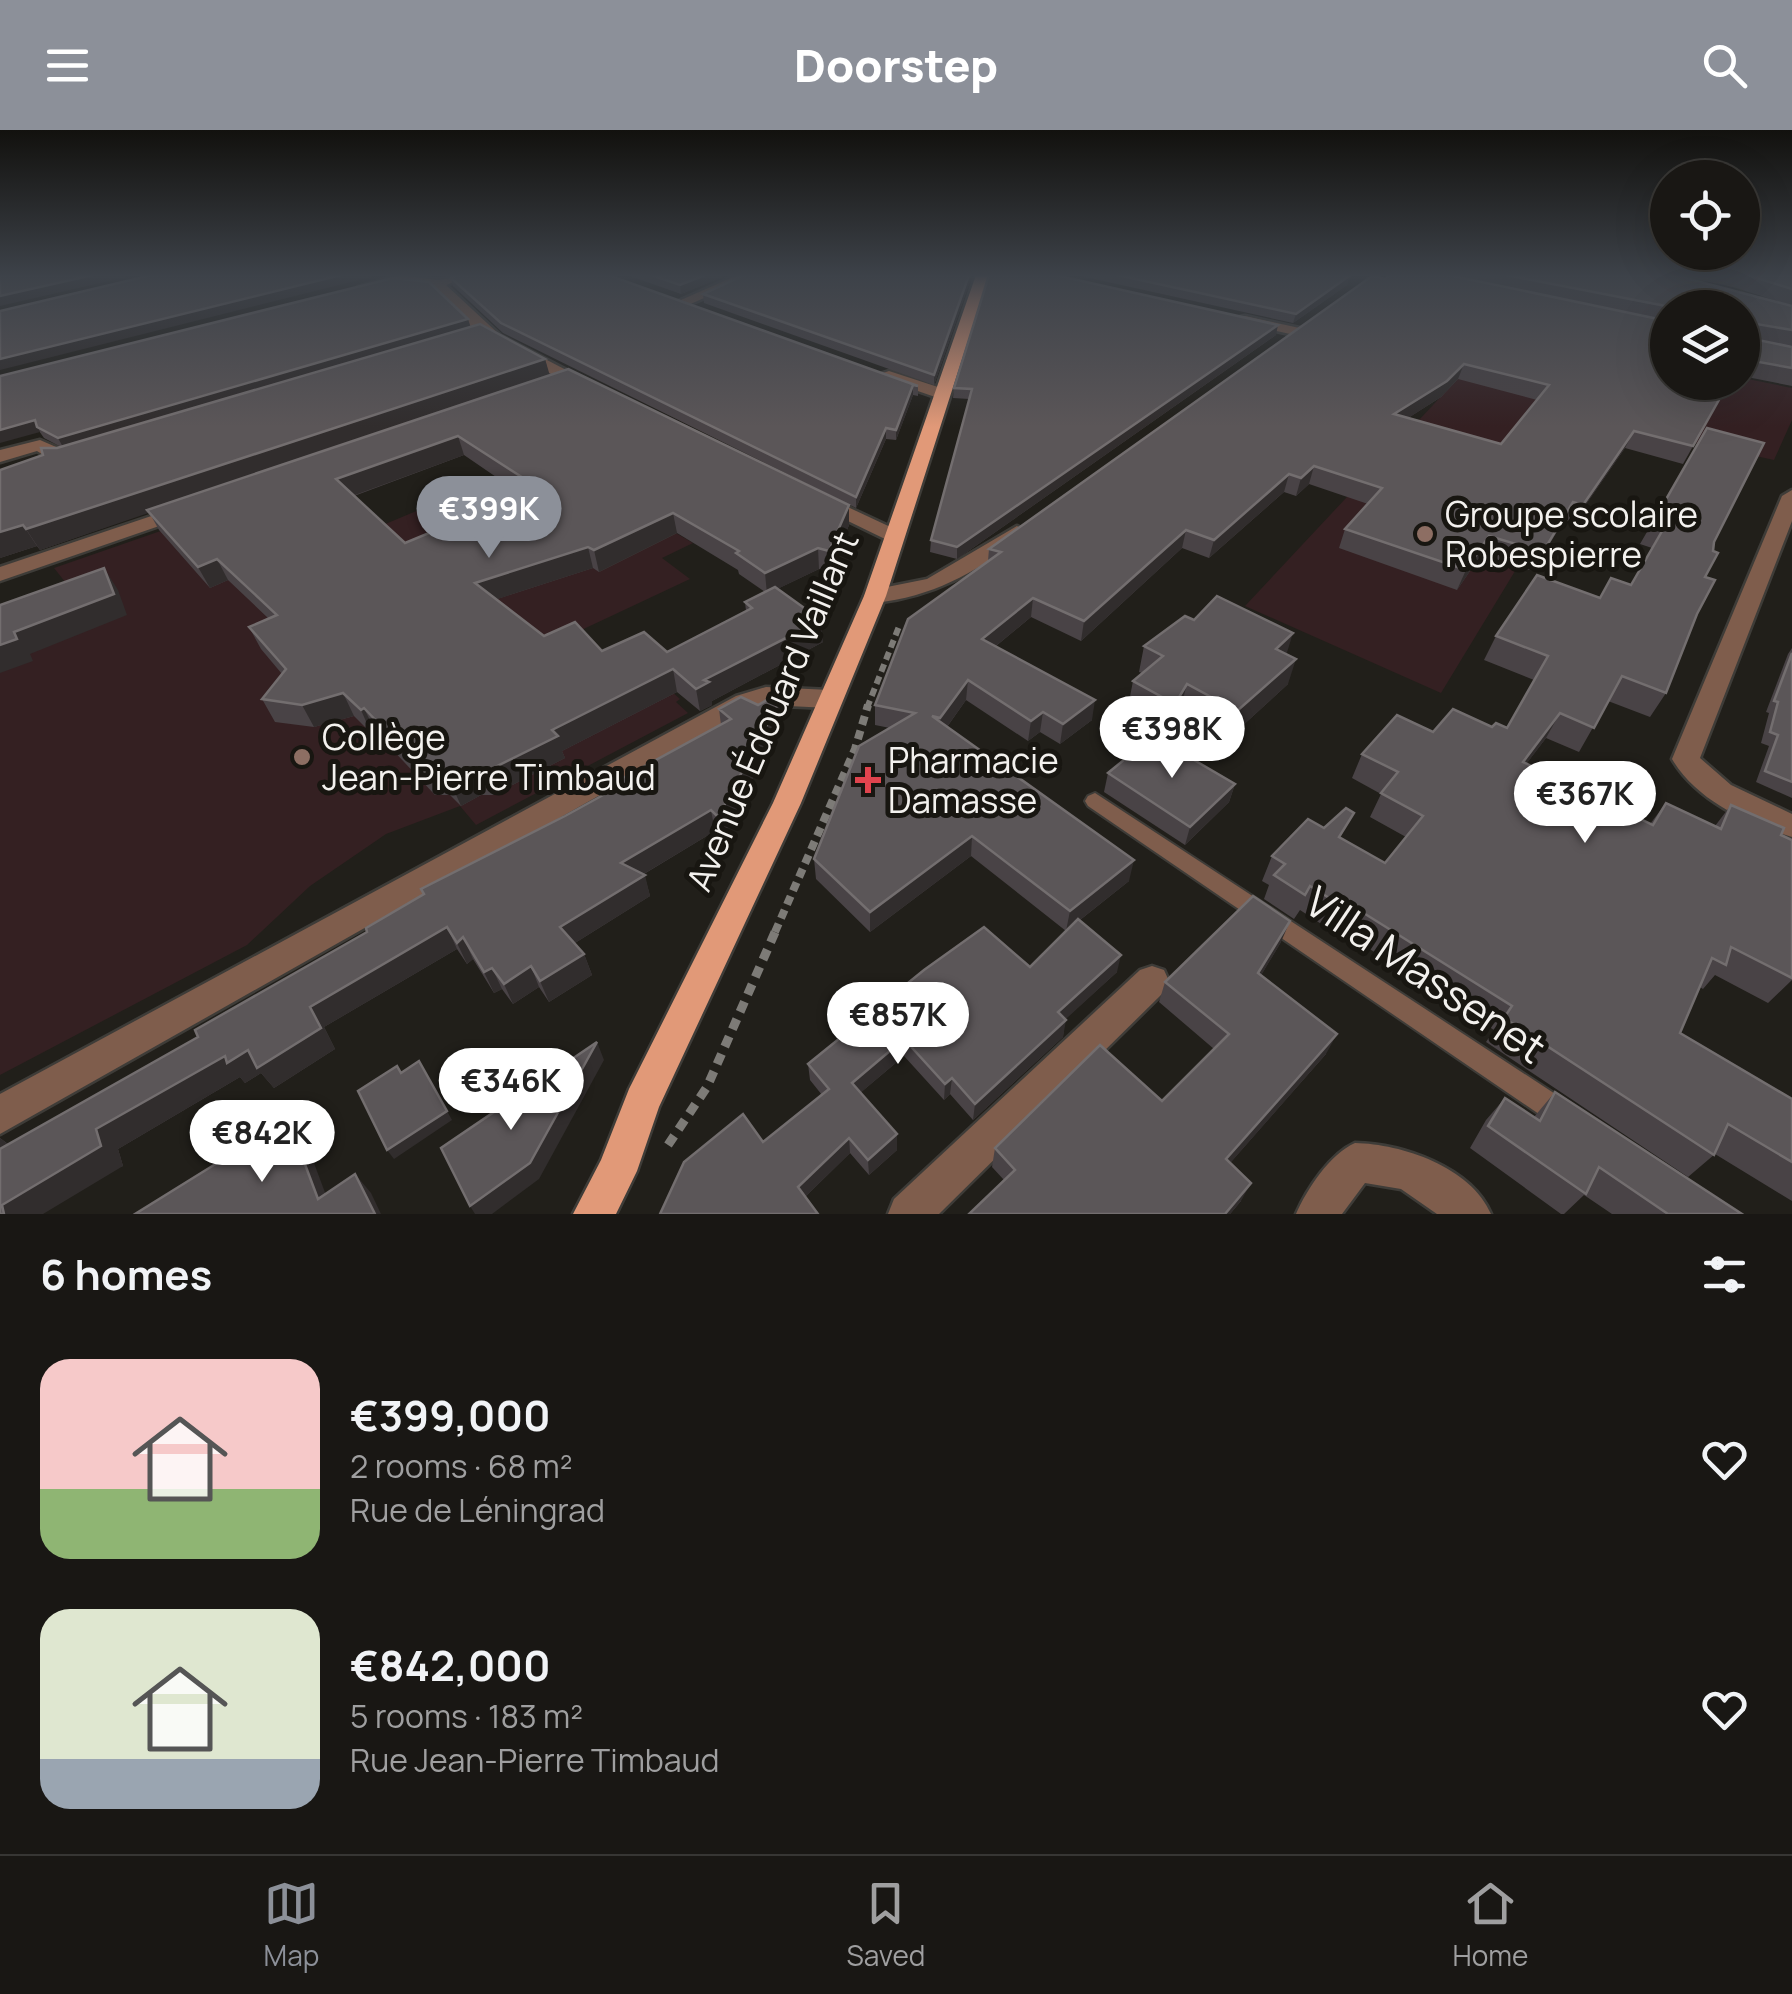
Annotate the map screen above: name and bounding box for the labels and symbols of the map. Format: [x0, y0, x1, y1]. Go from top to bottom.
pin: €399K [419, 476, 559, 561]
place label: Groupe scolaire Robespierre [1445, 490, 1698, 578]
marker: Groupe scolaire Robespierre [1414, 523, 1436, 545]
street label: Avenue Édouard Vaillant [674, 524, 870, 898]
pin: €398K [1102, 696, 1242, 781]
place label: Collège Jean-Pierre Timbaud [322, 713, 656, 801]
place label: Pharmacie Damasse [888, 736, 1059, 824]
marker: Collège Jean-Pierre Timbaud [291, 746, 313, 768]
pin: €367K [1515, 761, 1655, 846]
marker: Pharmacie Damasse [857, 769, 879, 791]
street label: Villa Massenet [1294, 872, 1558, 1076]
pin: €857K [828, 982, 968, 1067]
pin: €346K [441, 1048, 581, 1133]
pin: €842K [192, 1100, 332, 1185]

